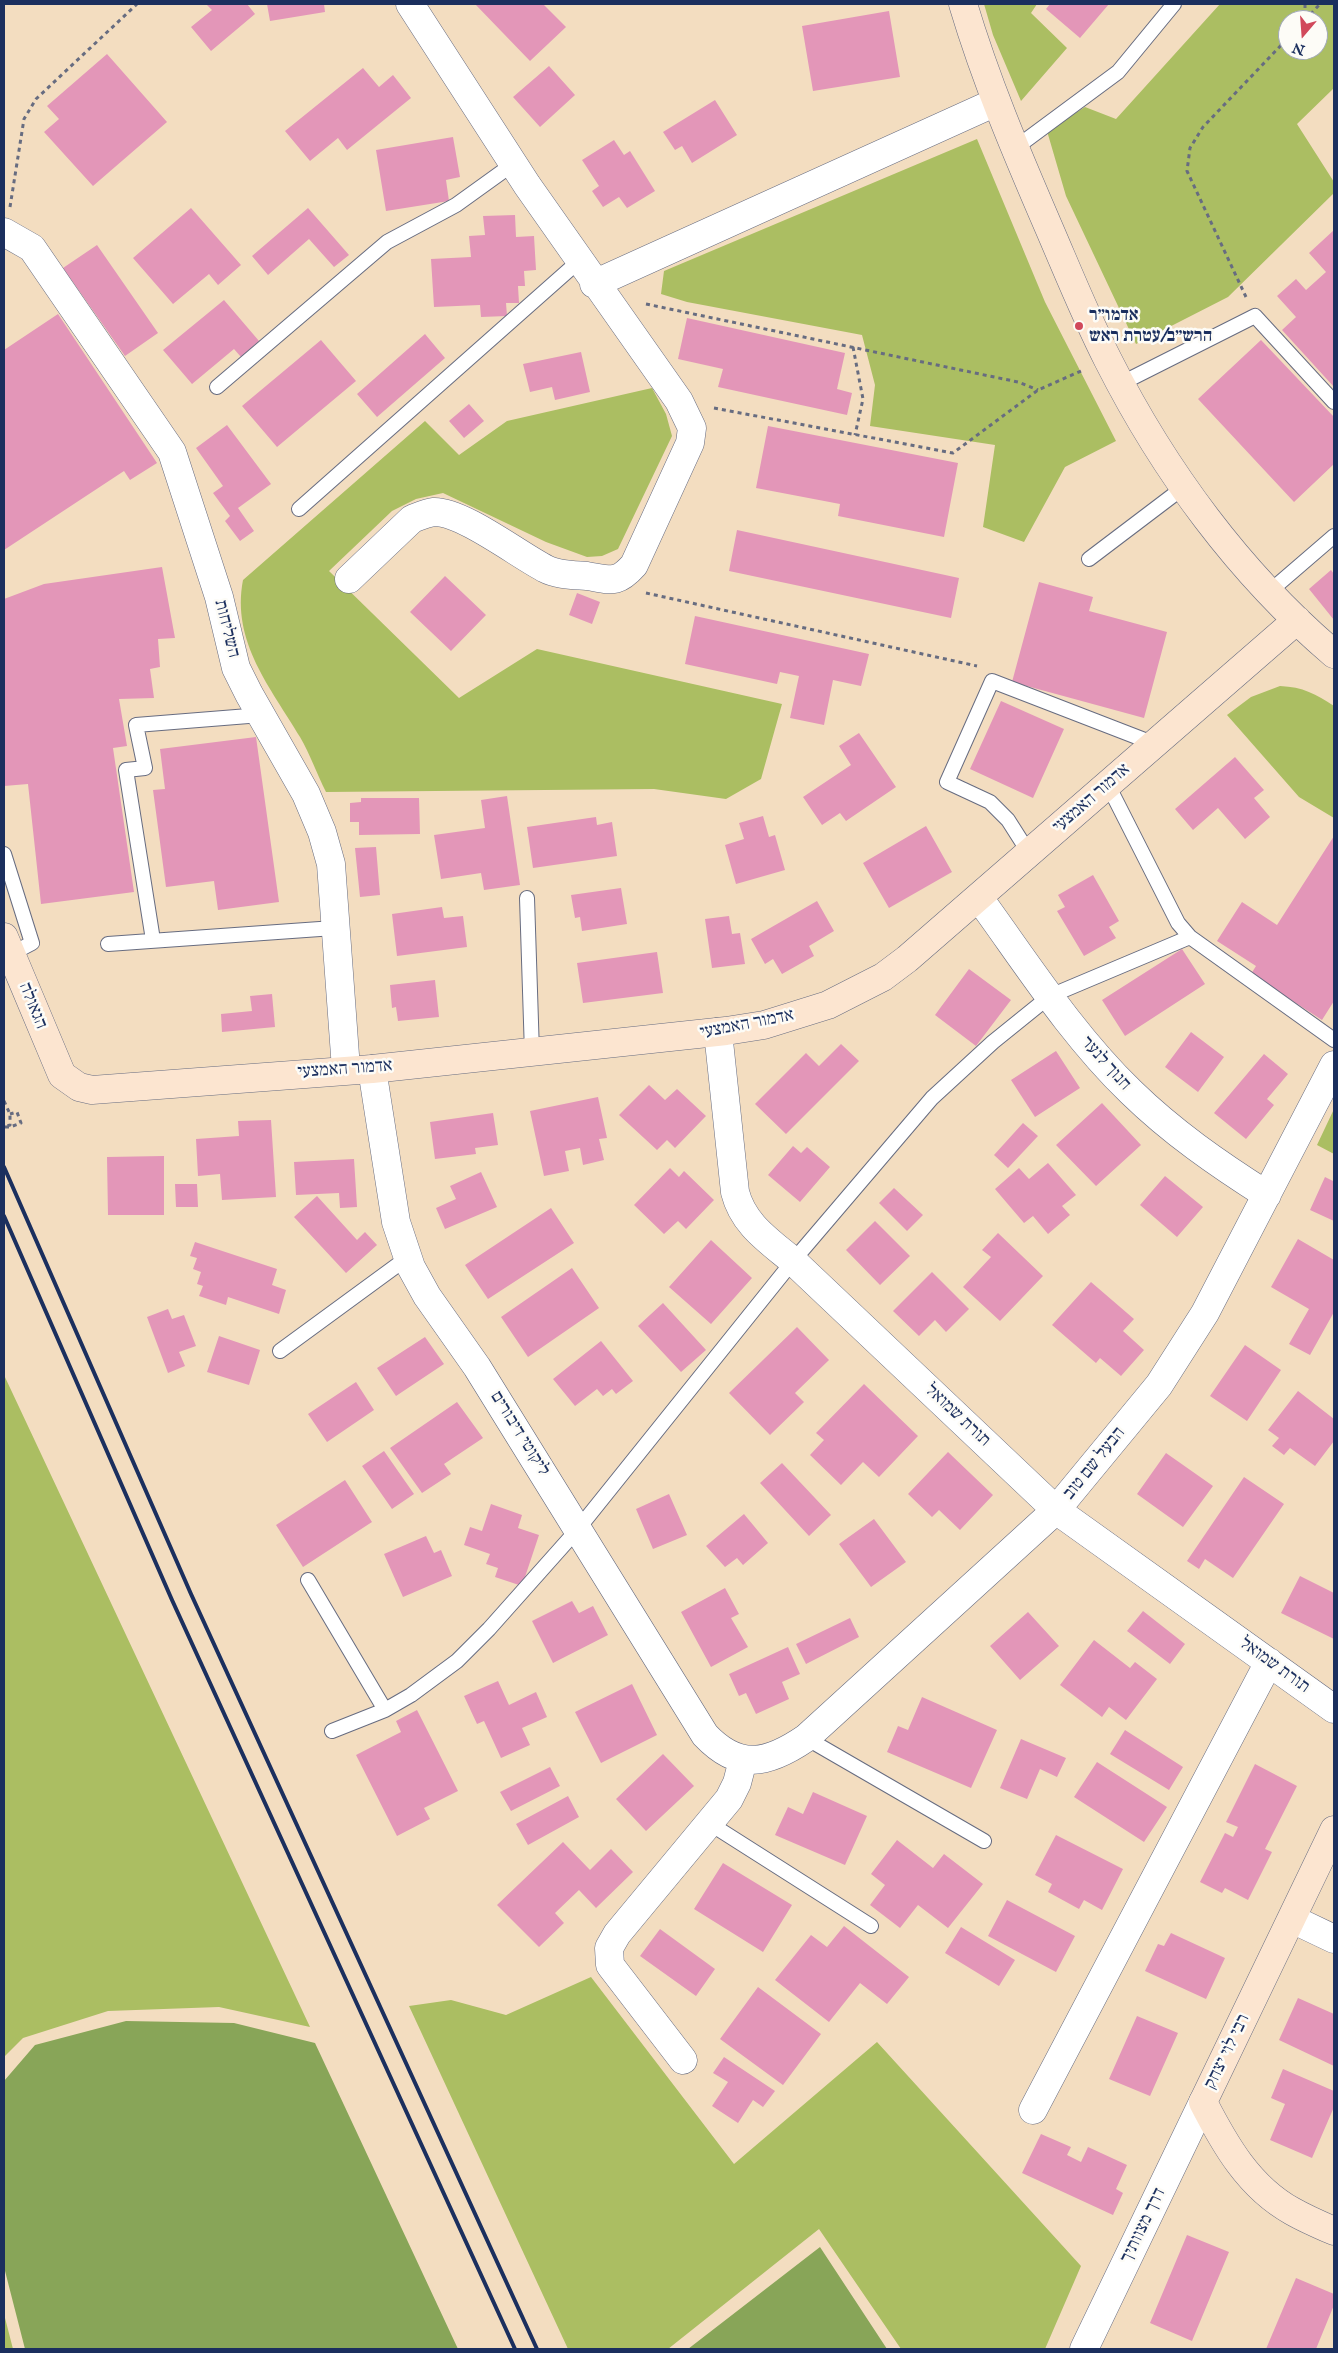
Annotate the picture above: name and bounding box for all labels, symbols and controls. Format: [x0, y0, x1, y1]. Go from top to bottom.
north arrow [1278, 10, 1328, 60]
text: N [1290, 38, 1307, 59]
place label: אדמו״ר הרש״ב/עטרת ראש [1089, 305, 1212, 348]
marker: אדמו״ר הרש״ב/עטרת ראש [1073, 320, 1085, 332]
street label: השליחות [208, 598, 244, 660]
street label: אדמור האמצעי [1049, 760, 1135, 838]
street label: הגאולה [13, 979, 51, 1033]
street label: אדמור האמצעי [698, 1005, 796, 1045]
street label: חנוך לנער [1075, 1033, 1135, 1095]
street label: אדמור האמצעי [297, 1056, 393, 1084]
street label: תורת שמואל [920, 1380, 994, 1452]
street label: ליקוטי דיבורים [484, 1388, 554, 1480]
street label: הבעל שם טוב [1059, 1423, 1131, 1505]
street label: תורת שמואל [1235, 1633, 1313, 1699]
street label: רבי לוי יצחק [1201, 2011, 1255, 2093]
street label: דרך מצוותיך [1117, 2185, 1171, 2267]

